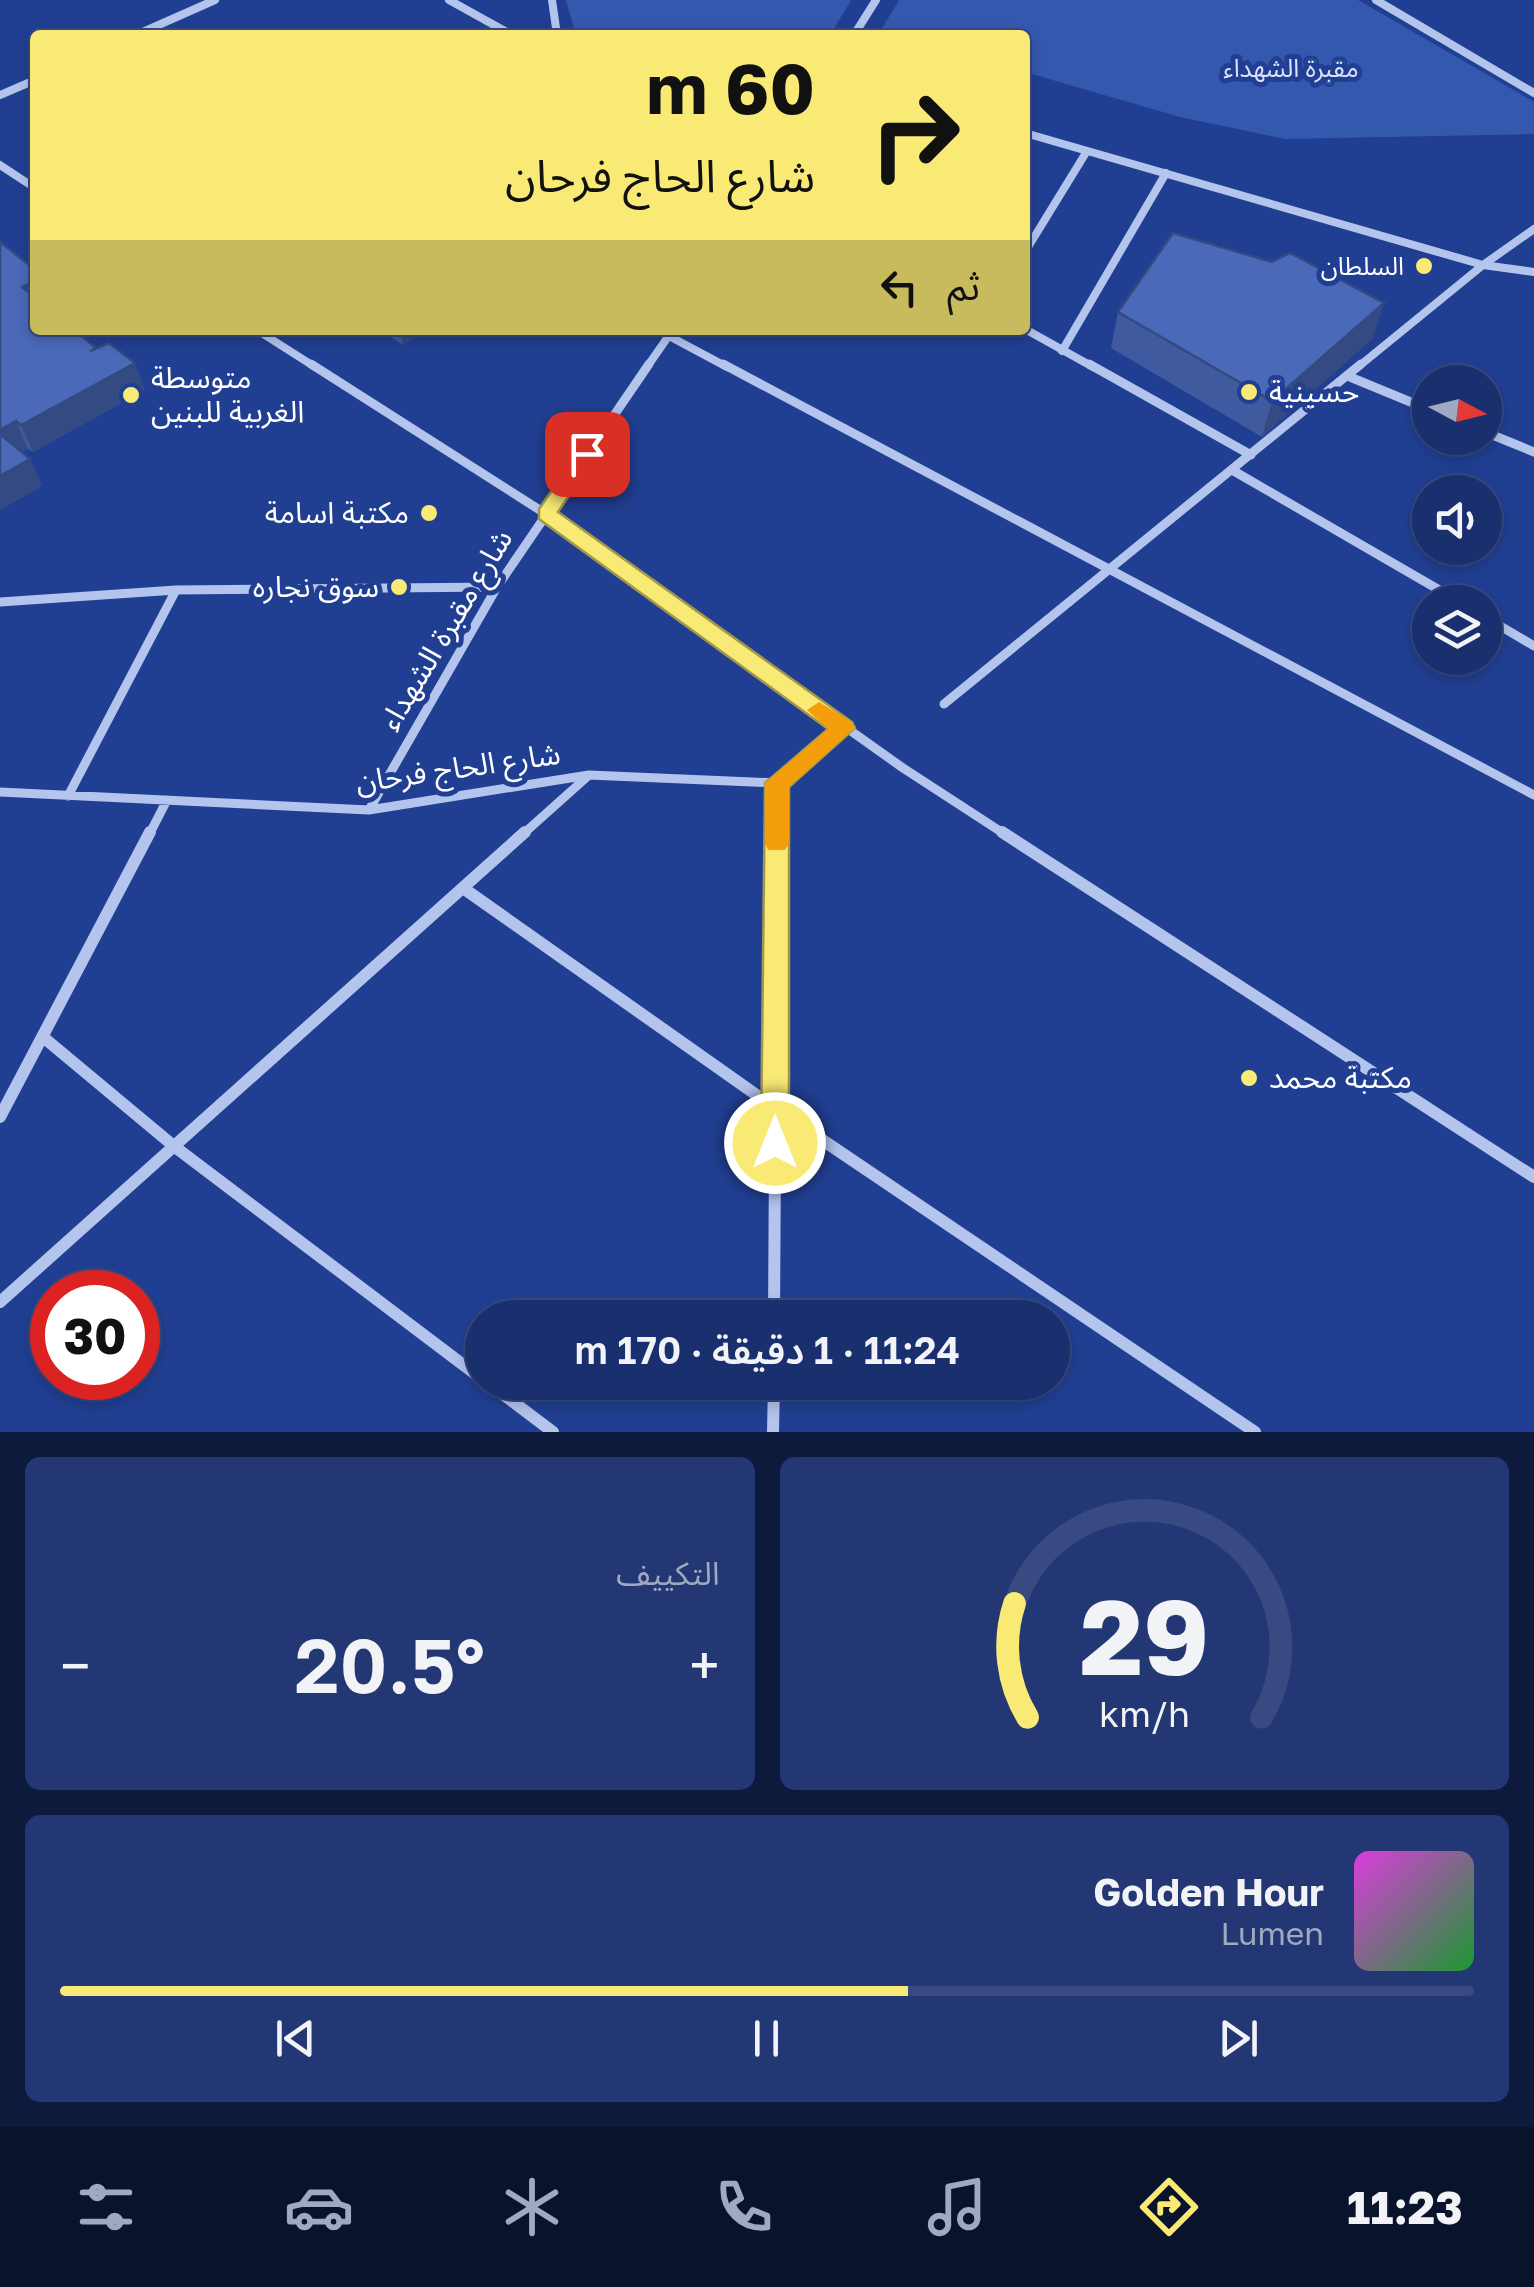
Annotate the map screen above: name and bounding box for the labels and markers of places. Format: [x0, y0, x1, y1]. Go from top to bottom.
place label: السلطان [1321, 250, 1404, 281]
marker: السلطان [1413, 255, 1435, 277]
place label: متوسطة الغربية للبنين [151, 359, 304, 429]
place label: حسينية [1269, 373, 1359, 409]
marker: حسينية [1238, 381, 1260, 403]
marker: متوسطة الغربية للبنين [120, 384, 142, 406]
pin [545, 412, 630, 497]
place label: مكتبة اسامة [265, 494, 409, 530]
marker: مكتبة اسامة [418, 502, 440, 524]
place label: سوق نجاره [253, 568, 379, 604]
marker: سوق نجاره [388, 576, 410, 598]
place label: مكتبة محمد [1269, 1059, 1412, 1095]
marker: مكتبة محمد [1238, 1067, 1260, 1089]

